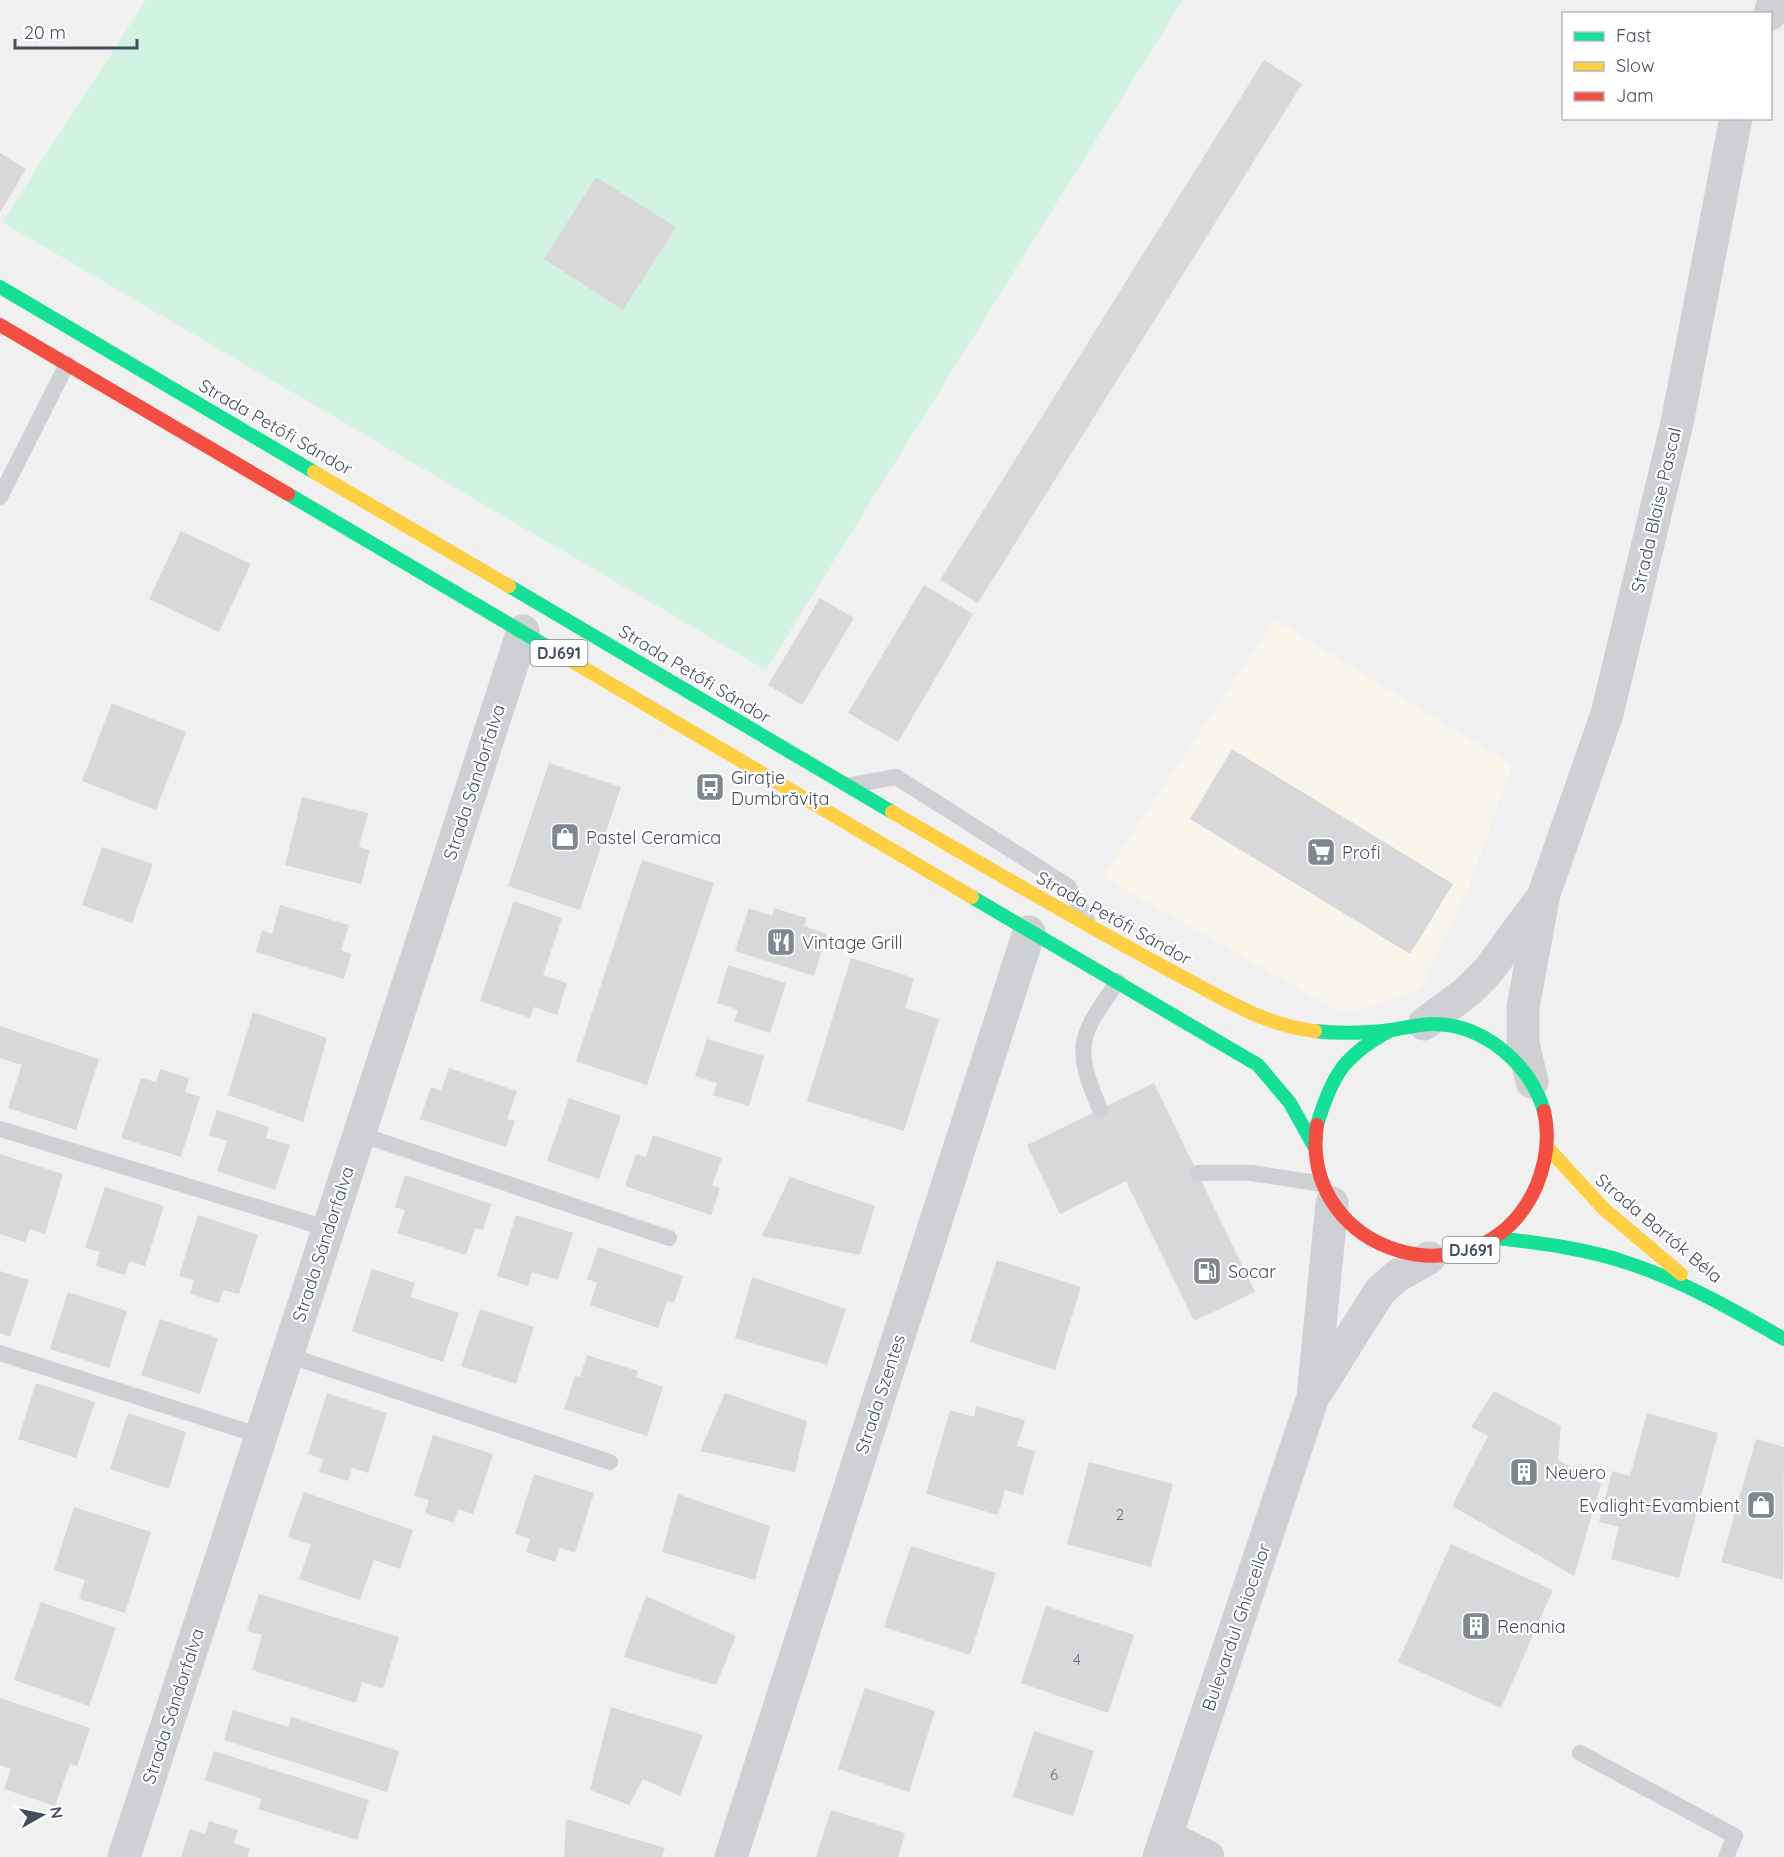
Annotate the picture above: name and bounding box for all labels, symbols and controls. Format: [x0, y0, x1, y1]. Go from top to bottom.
scale bar [15, 12, 136, 50]
legend [1562, 12, 1772, 120]
text: 20 m [24, 21, 66, 44]
text: Fast [1616, 24, 1651, 47]
text: Slow [1616, 54, 1654, 77]
text: Jam [1616, 84, 1654, 107]
street label: Strada Petőfi Sándor [195, 374, 357, 480]
street label: Strada Blaise Pascal [1626, 425, 1686, 595]
street label: Strada Petőfi Sándor [615, 619, 775, 729]
road number: DJ691 [530, 640, 588, 666]
street label: Strada Sándorfalva [438, 701, 510, 863]
place label: Girație Dumbrăvița [731, 766, 829, 810]
bus stop icon: Girație Dumbrăvița [694, 771, 726, 803]
shop icon: Pastel Ceramica [549, 821, 581, 853]
place label: Pastel Ceramica [586, 826, 721, 849]
supermarket icon: Profi [1305, 836, 1337, 868]
place label: Profi [1342, 841, 1380, 864]
street label: Strada Petőfi Sándor [1032, 866, 1196, 970]
restaurant icon: Vintage Grill [765, 926, 797, 958]
place label: Vintage Grill [802, 931, 903, 954]
street label: Strada Sándorfalva [287, 1163, 359, 1325]
street label: Strada Bartók Béla [1591, 1168, 1727, 1288]
road number: DJ691 [1442, 1237, 1500, 1263]
fuel station icon: Socar [1191, 1255, 1223, 1287]
place label: Socar [1228, 1260, 1276, 1283]
street label: Strada Szentes [850, 1331, 910, 1457]
building icon: Neuero [1508, 1456, 1540, 1488]
place label: Neuero [1545, 1461, 1606, 1484]
shop icon: Evalight-Evambient [1745, 1489, 1777, 1521]
place label: Evalight-Evambient [1579, 1494, 1740, 1517]
house number: 2 [1116, 1505, 1124, 1524]
street label: Bulevardul Ghioceilor [1196, 1540, 1276, 1714]
building icon: Renania [1460, 1610, 1492, 1642]
place label: Renania [1497, 1615, 1566, 1638]
street label: Strada Sándorfalva [137, 1625, 209, 1787]
house number: 4 [1073, 1650, 1081, 1669]
house number: 6 [1050, 1765, 1058, 1784]
north arrow [12, 1785, 72, 1845]
text: N [46, 1805, 68, 1820]

